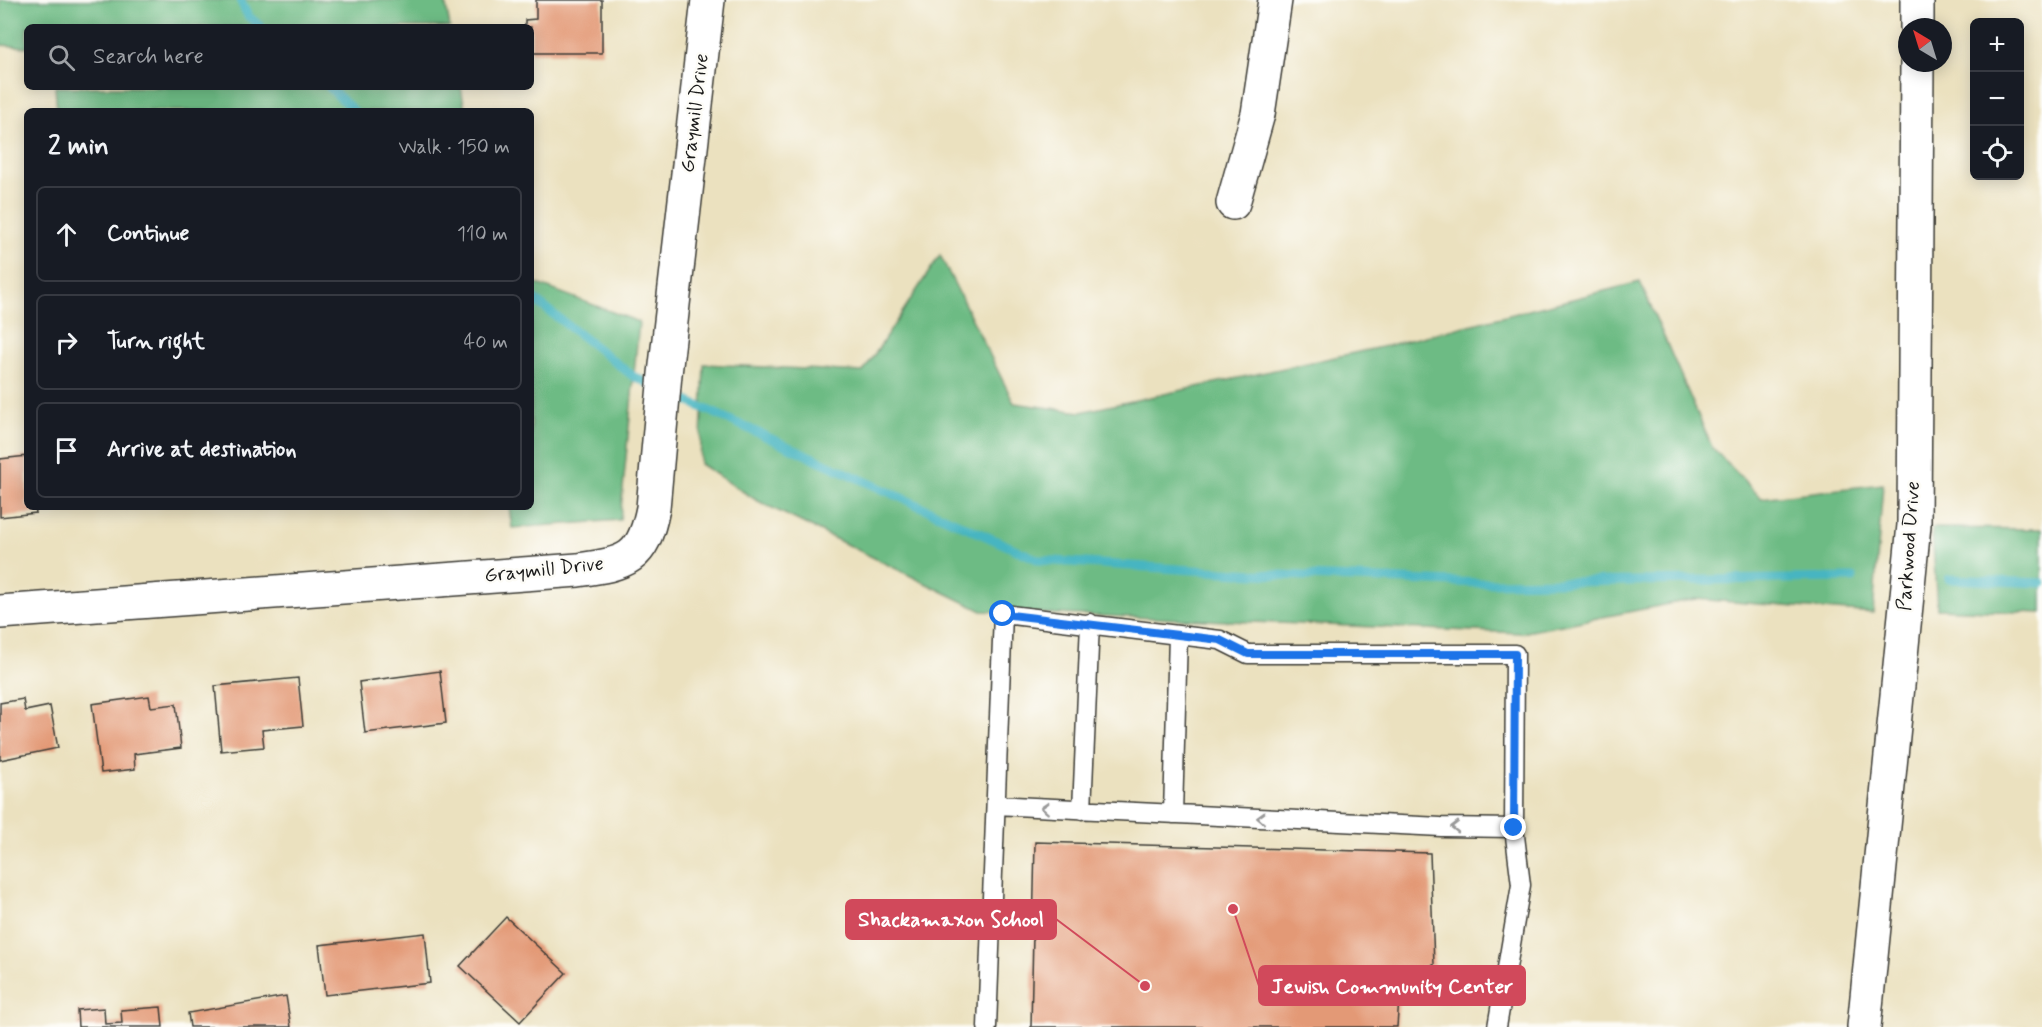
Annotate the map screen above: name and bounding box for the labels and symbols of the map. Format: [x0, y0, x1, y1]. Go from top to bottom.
north arrow [1898, 18, 1952, 72]
street label: Graymill Drive [674, 52, 716, 174]
street label: Parkwood Drive [1891, 480, 1927, 612]
street label: Graymill Drive [483, 550, 605, 590]
route start [989, 600, 1015, 626]
one-way arrow [1040, 801, 1049, 814]
one-way arrow [1256, 812, 1265, 825]
route end [1500, 814, 1526, 840]
one-way arrow [1451, 821, 1460, 833]
callout: Shackamaxon School [846, 900, 1056, 939]
text: Shackamaxon School [858, 906, 1044, 934]
callout: Jewish Community Center [1259, 966, 1525, 1005]
text: Jewish Community Center [1271, 973, 1513, 1001]

